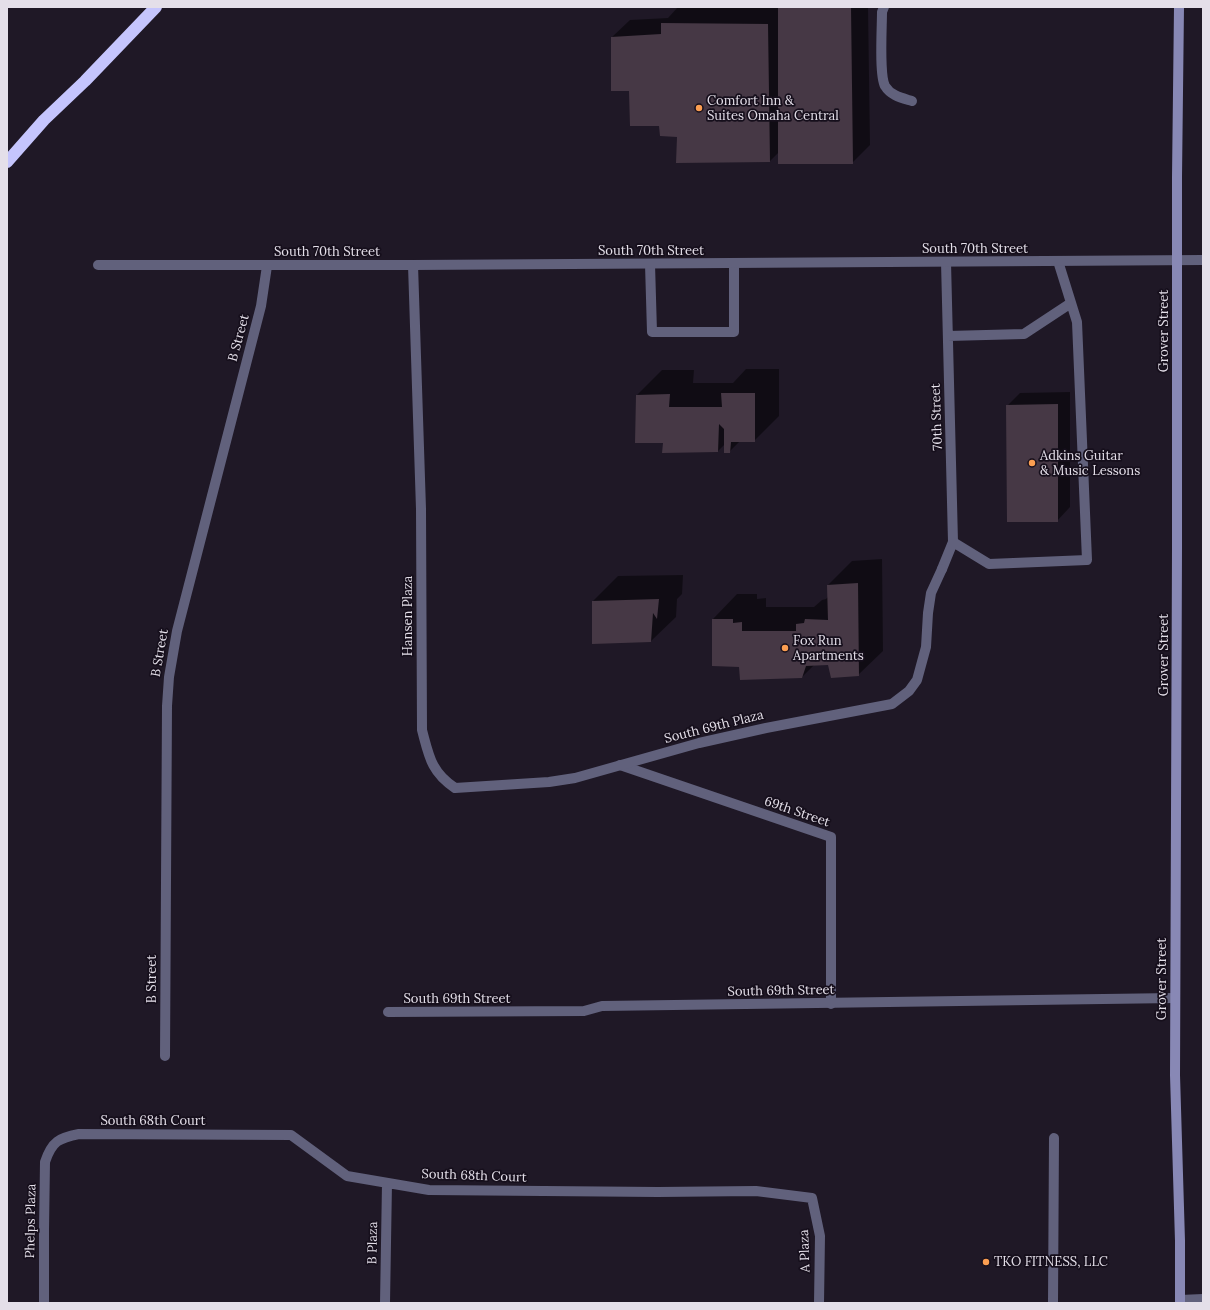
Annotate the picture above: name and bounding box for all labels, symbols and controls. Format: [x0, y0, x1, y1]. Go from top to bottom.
place label: Comfort Inn & Suites Omaha Central [707, 93, 839, 124]
marker: Comfort Inn & Suites Omaha Central [694, 103, 704, 113]
street label: South 70th Street [922, 241, 1028, 257]
street label: South 70th Street [598, 243, 704, 259]
street label: South 70th Street [274, 244, 380, 260]
street label: Grover Street [1156, 290, 1172, 372]
street label: B Street [225, 313, 253, 363]
street label: 70th Street [928, 383, 946, 451]
place label: Adkins Guitar & Music Lessons [1040, 448, 1140, 479]
marker: Adkins Guitar & Music Lessons [1027, 458, 1037, 468]
street label: Hansen Plaza [400, 576, 416, 656]
street label: Grover Street [1156, 614, 1172, 696]
street label: B Street [148, 628, 172, 678]
place label: Fox Run Apartments [793, 633, 864, 664]
marker: Fox Run Apartments [780, 643, 790, 653]
street label: South 69th Plaza [663, 707, 765, 747]
street label: 69th Street [762, 794, 832, 830]
street label: Grover Street [1154, 938, 1170, 1020]
street label: B Street [144, 955, 160, 1003]
street label: South 69th Street [727, 982, 835, 1000]
street label: South 69th Street [403, 991, 511, 1007]
street label: South 68th Court [100, 1113, 206, 1129]
street label: South 68th Court [421, 1166, 527, 1186]
street label: Phelps Plaza [23, 1183, 39, 1259]
street label: B Plaza [365, 1221, 381, 1265]
street label: A Plaza [796, 1229, 814, 1273]
place label: TKO FITNESS, LLC [994, 1254, 1108, 1270]
marker: TKO FITNESS, LLC [981, 1257, 991, 1267]

